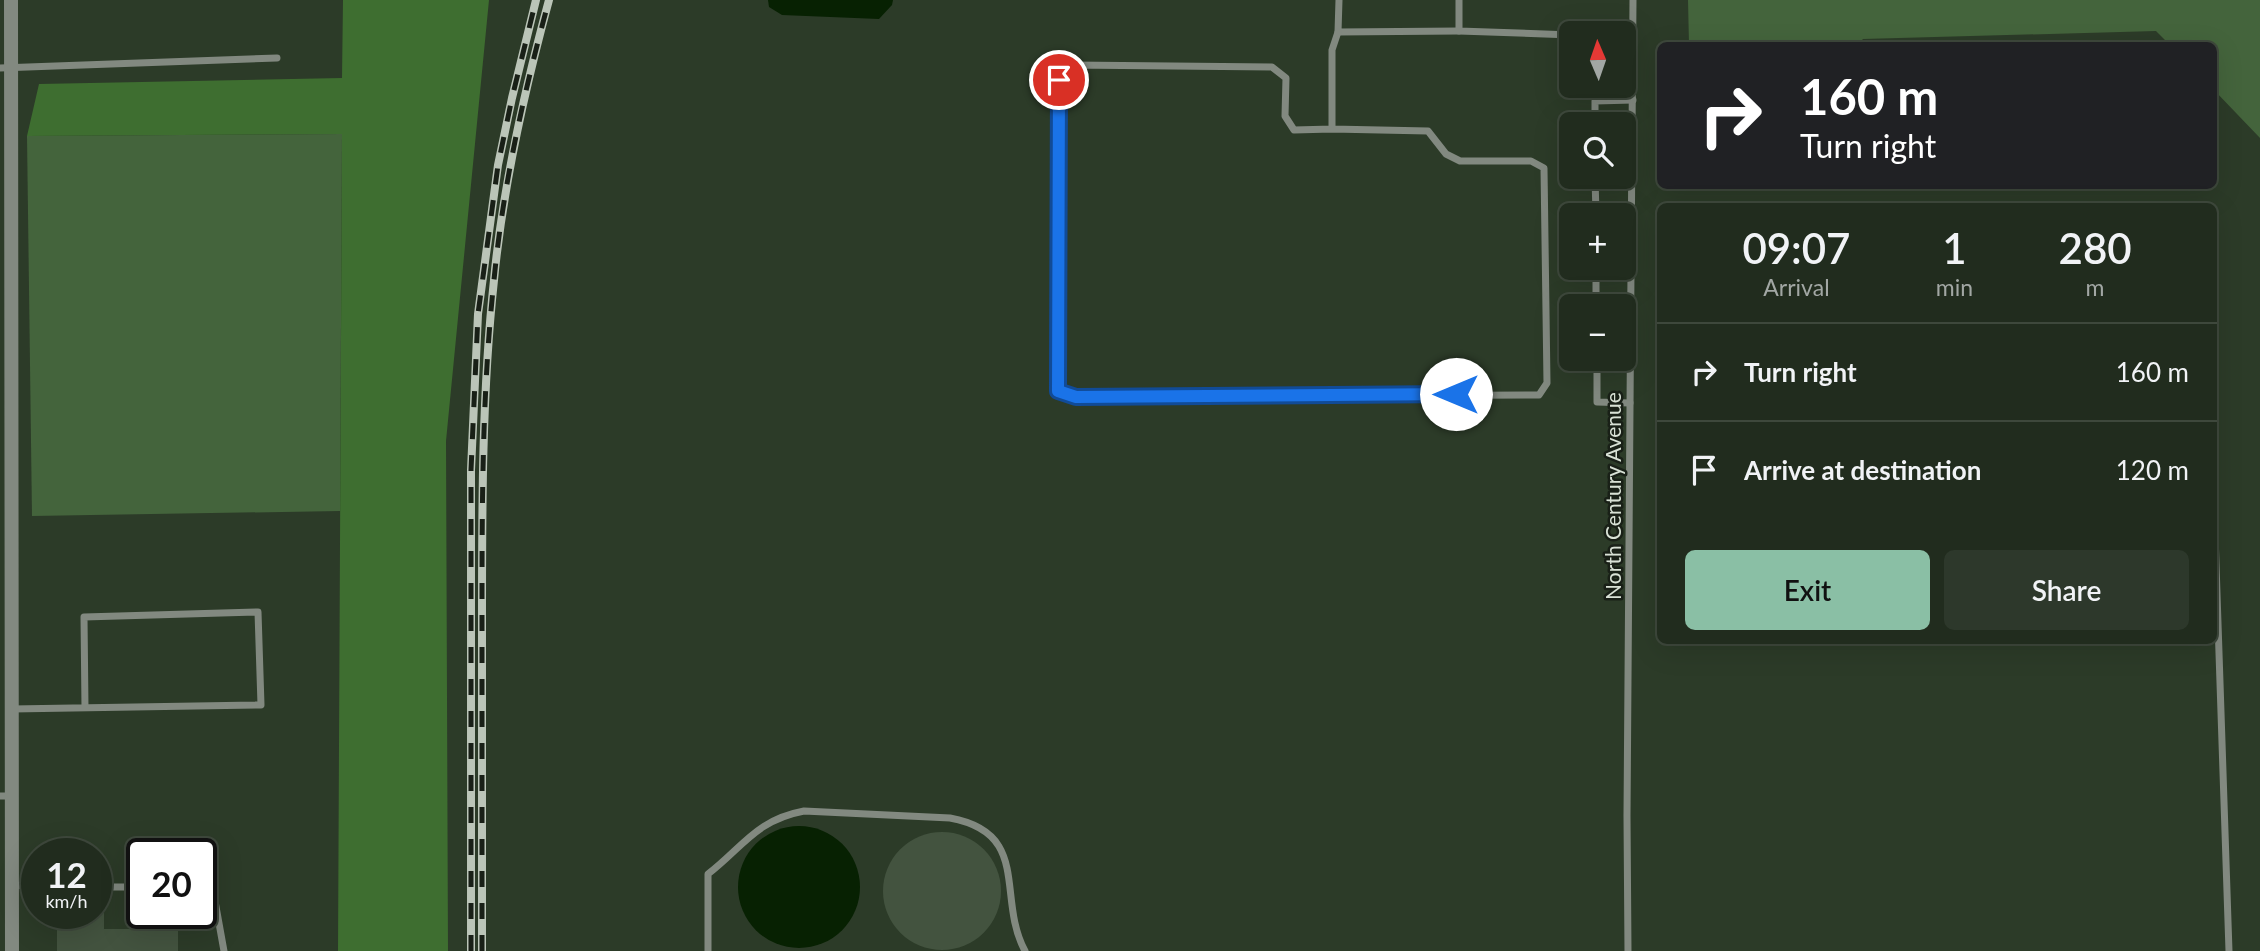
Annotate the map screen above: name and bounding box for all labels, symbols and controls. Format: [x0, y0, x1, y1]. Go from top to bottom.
north arrow [1559, 21, 1636, 98]
map controls [1559, 21, 1636, 371]
pin [1029, 50, 1089, 110]
icon: arrive [1040, 61, 1078, 99]
text: 160 m [1800, 67, 1938, 125]
icon: right [1685, 70, 1776, 161]
button: search [1559, 112, 1636, 189]
text: Turn right [1800, 126, 1936, 165]
button: + [1559, 203, 1636, 280]
text: 09:07 [1742, 223, 1850, 273]
text: 1 [1942, 223, 1967, 273]
text: 280 [2059, 223, 2132, 273]
text: Arrival [1763, 273, 1830, 301]
text: min [1936, 273, 1973, 301]
text: m [2086, 273, 2105, 301]
button: − [1559, 294, 1636, 371]
icon: right [1685, 353, 1723, 391]
text: Turn right [1744, 356, 1857, 388]
text: 160 m [2116, 356, 2189, 388]
position arrow [1419, 357, 1493, 431]
street label: North Century Avenue [1600, 392, 1625, 600]
icon: arrive [1685, 451, 1723, 489]
text: Arrive at destination [1744, 454, 1981, 486]
text: 120 m [2116, 454, 2189, 486]
button: Exit [1685, 550, 1930, 630]
button: Share [1944, 550, 2189, 630]
speed limit sign: 20 [126, 838, 217, 929]
text: 12 [46, 853, 87, 895]
text: km/h [45, 890, 88, 912]

